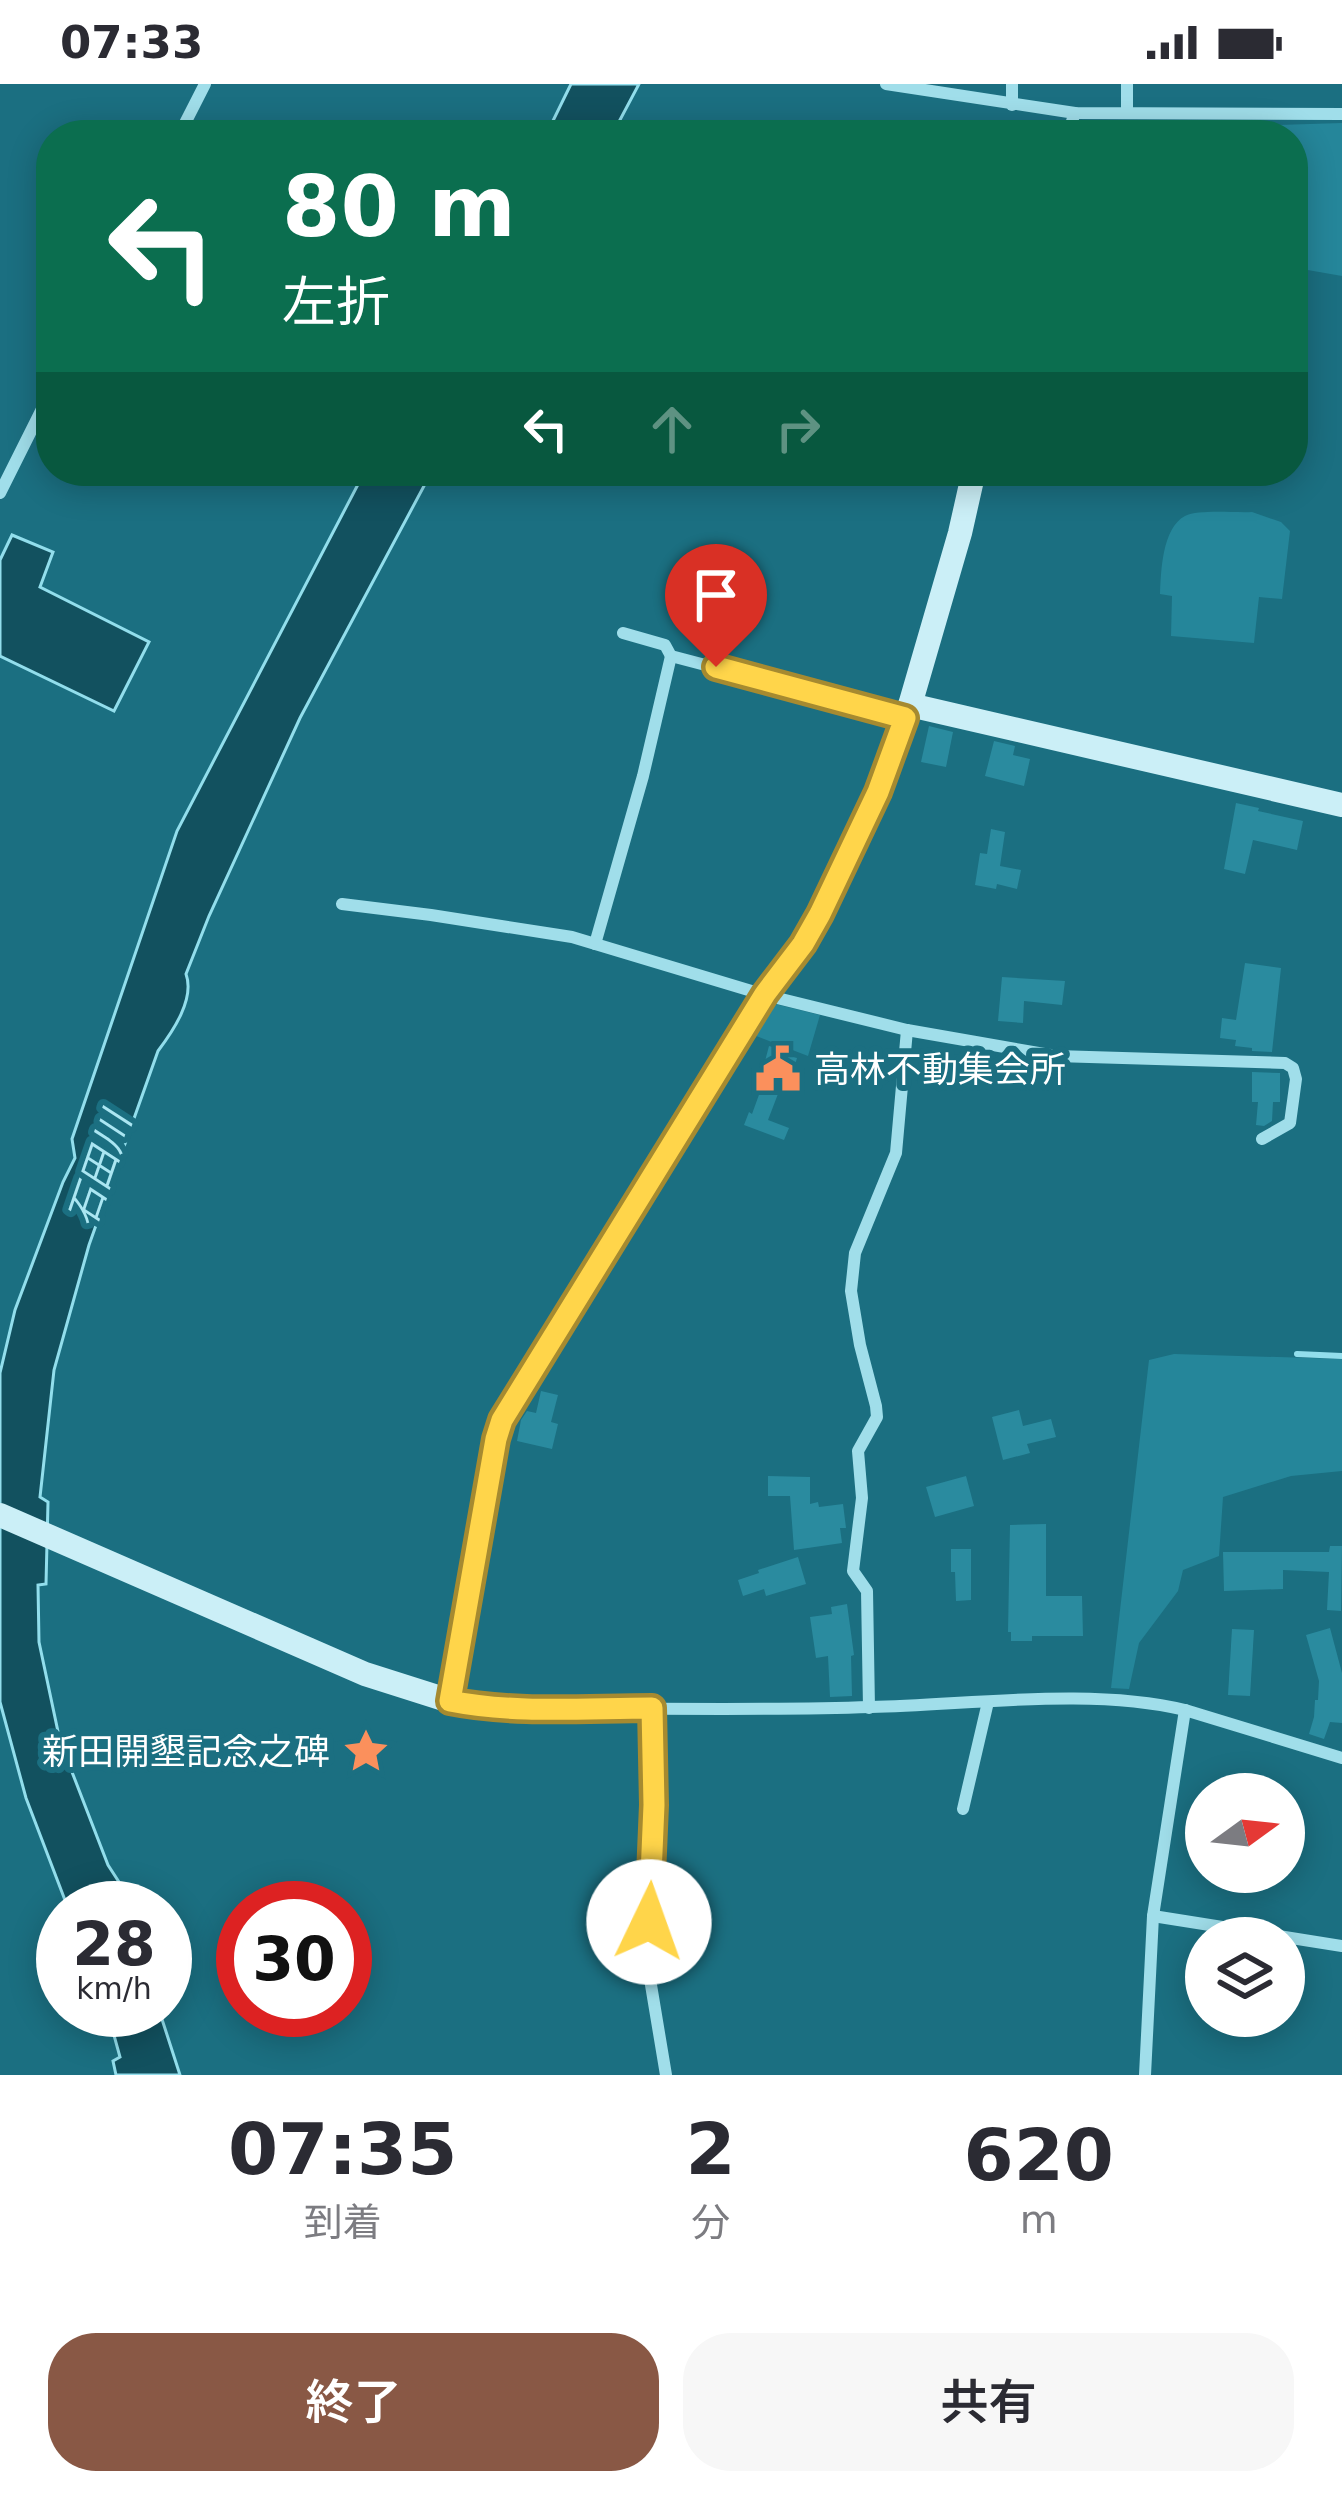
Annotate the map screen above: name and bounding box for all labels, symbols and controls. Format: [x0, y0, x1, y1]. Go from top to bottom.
text: 07:33 [60, 16, 203, 69]
text: 80 m [282, 158, 516, 256]
icon: left [84, 168, 240, 324]
text: 左折 [282, 271, 390, 334]
icon: left [513, 396, 579, 462]
icon: ahead [639, 396, 705, 462]
icon: right [765, 396, 831, 462]
pin [665, 544, 767, 667]
icon: arrive [683, 562, 749, 628]
public building icon: 高林不動集会所 [753, 1044, 803, 1094]
place label: 高林不動集会所 [814, 1049, 1066, 1090]
water label: 石田川 [59, 1103, 141, 1232]
place icon: 新田開墾記念之碑 [341, 1726, 391, 1776]
place label: 新田開墾記念之碑 [42, 1731, 330, 1772]
north arrow [1185, 1773, 1305, 1893]
map controls [1185, 1773, 1305, 2037]
position arrow [586, 1859, 712, 1985]
speed limit sign: 30 [216, 1881, 372, 2037]
text: 28 [72, 1909, 156, 1979]
button: layers [1185, 1917, 1305, 2037]
text: km/h [76, 1971, 152, 2006]
text: 07:35 [228, 2107, 457, 2191]
text: 2 [685, 2107, 735, 2191]
text: 620 [964, 2113, 1114, 2197]
text: m [1020, 2197, 1058, 2242]
text: 到着 [304, 2200, 382, 2245]
text: 分 [691, 2200, 730, 2245]
button: 終了 [48, 2333, 659, 2471]
button: 共有 [683, 2333, 1294, 2471]

